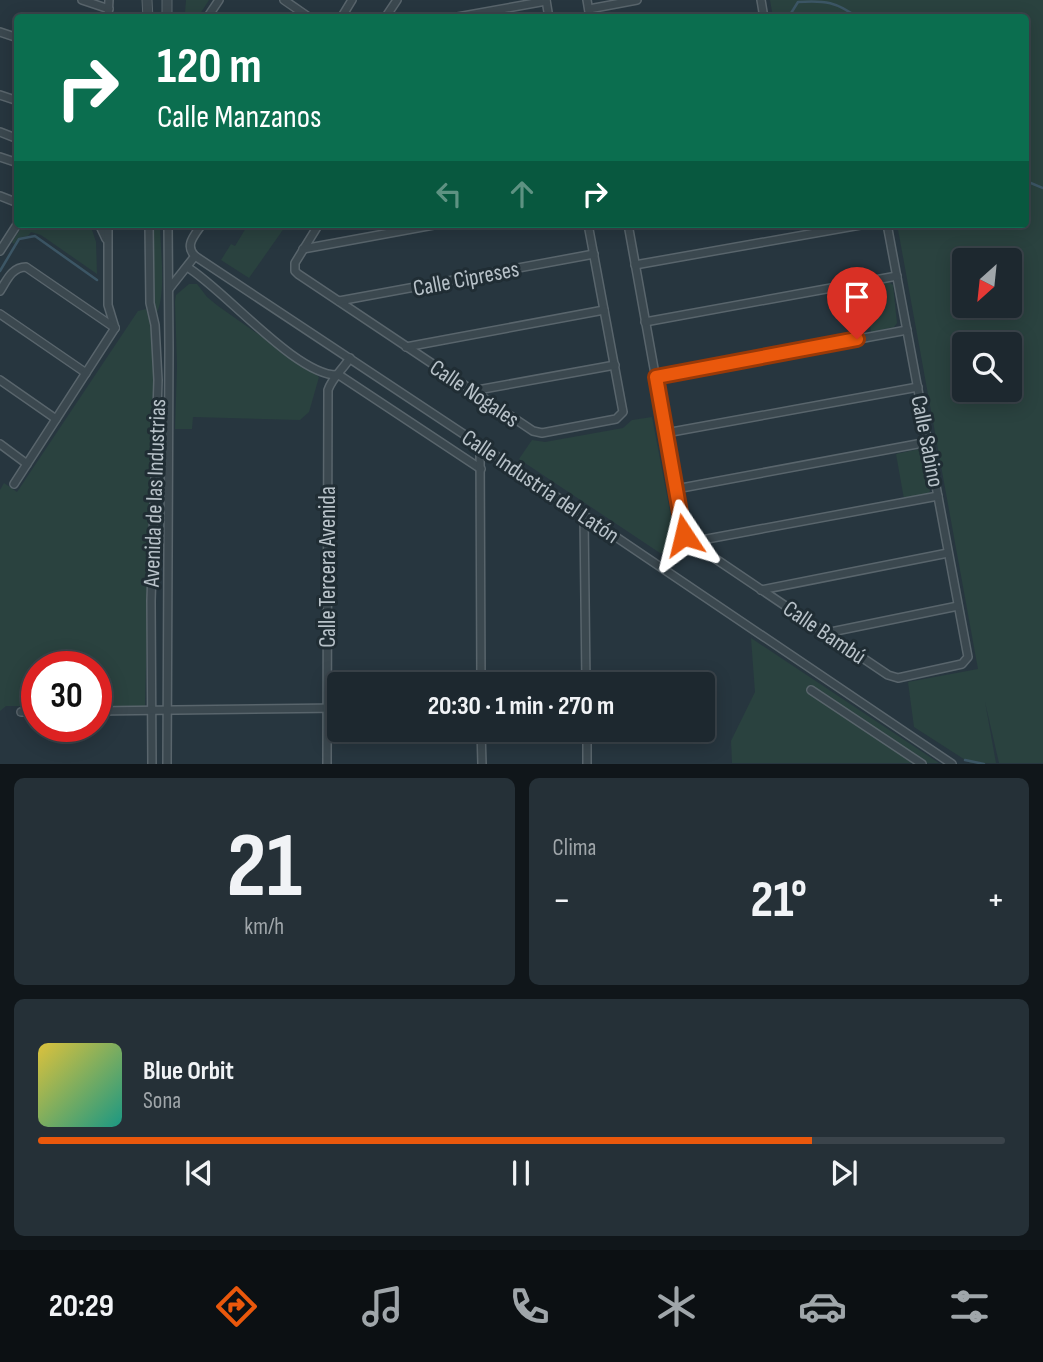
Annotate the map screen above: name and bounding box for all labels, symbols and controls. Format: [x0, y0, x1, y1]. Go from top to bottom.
text: 120 m [157, 38, 262, 97]
icon: right [42, 42, 133, 133]
text: Calle Manzanos [157, 98, 321, 137]
icon: left [430, 175, 468, 213]
icon: ahead [503, 175, 541, 213]
icon: right [576, 175, 614, 213]
north arrow [952, 248, 1022, 318]
map controls [952, 248, 1022, 402]
street label: Calle Cipreses [411, 255, 522, 303]
pin [827, 267, 887, 339]
icon: arrive [838, 278, 876, 316]
button: search [952, 332, 1022, 402]
street label: Calle Nogales [424, 354, 524, 434]
street label: Calle Sabino [904, 393, 950, 490]
street label: Avenida de las Industrias [138, 398, 172, 589]
street label: Calle Industria del Latón [456, 424, 624, 550]
street label: Calle Tercera Avenida [314, 486, 342, 648]
position arrow [647, 498, 721, 572]
street label: Calle Bambú [778, 595, 871, 671]
speed limit sign: 30 [21, 651, 112, 742]
text: 20:30 · 1 min · 270 m [428, 691, 614, 722]
text: 21 [226, 813, 302, 922]
text: Clima [553, 834, 596, 862]
text: 21° [751, 869, 807, 932]
text: − [553, 878, 571, 923]
text: + [986, 878, 1005, 923]
text: km/h [244, 913, 284, 941]
text: Blue Orbit [143, 1056, 234, 1087]
text: Sona [143, 1087, 181, 1115]
icon: previous [180, 1154, 218, 1192]
icon: pause [502, 1154, 540, 1192]
icon: next [825, 1154, 863, 1192]
icon: directions [212, 1282, 261, 1331]
icon: music [358, 1282, 407, 1331]
icon: phone [505, 1282, 554, 1331]
icon: climate [652, 1282, 701, 1331]
icon: car [798, 1282, 847, 1331]
icon: filters [945, 1282, 994, 1331]
text: 20:29 [49, 1287, 114, 1326]

